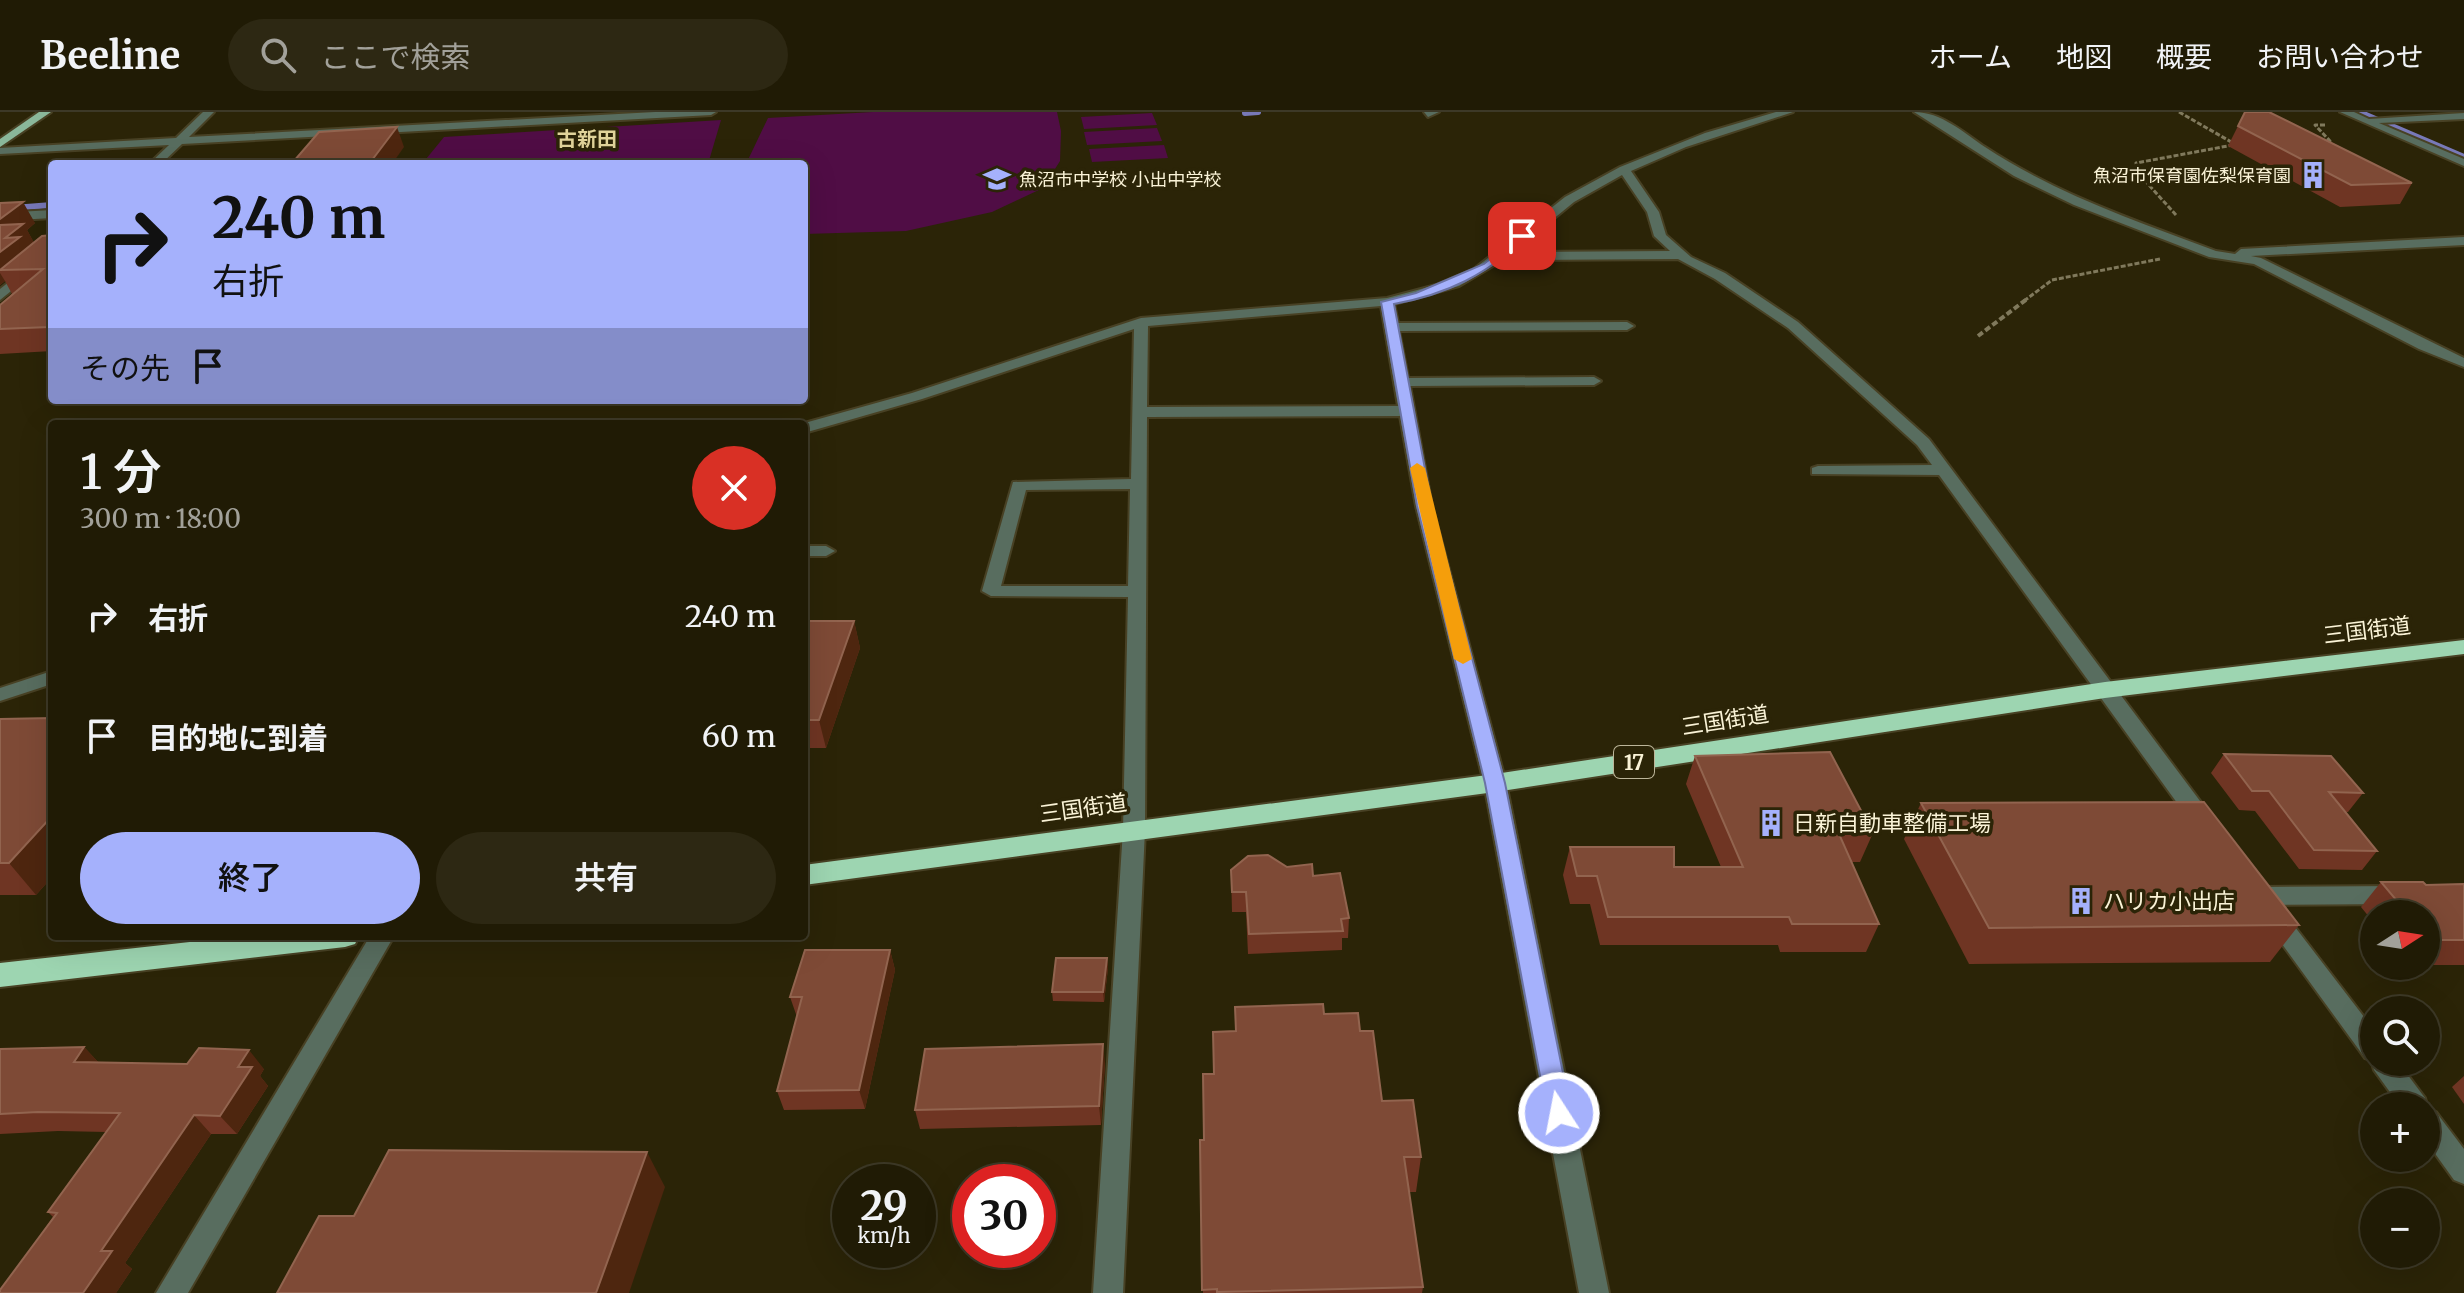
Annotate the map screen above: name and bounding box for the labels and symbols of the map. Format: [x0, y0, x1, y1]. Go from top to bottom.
district label: 古新田 [557, 126, 617, 151]
building icon: 魚沼市保育園佐梨保育園 [2298, 160, 2328, 190]
school or university icon: 魚沼市中学校 小出中学校 [982, 164, 1012, 194]
place label: 魚沼市保育園佐梨保育園 [2093, 164, 2291, 187]
place label: 魚沼市中学校 小出中学校 [1019, 168, 1221, 191]
pin [1488, 202, 1556, 270]
street label: 三国街道 [2322, 611, 2412, 649]
street label: 三国街道 [1679, 699, 1771, 741]
road number: 17 [1614, 746, 1654, 778]
street label: 三国街道 [1037, 788, 1129, 828]
building icon: 日新自動車整備工場 [1756, 808, 1786, 838]
place label: 日新自動車整備工場 [1793, 809, 1991, 837]
building icon: ハリカ小出店 [2066, 886, 2096, 916]
place label: ハリカ小出店 [2103, 887, 2235, 915]
north arrow [2360, 900, 2440, 980]
position arrow [1517, 1071, 1601, 1155]
speed limit sign: 30 [952, 1164, 1056, 1268]

